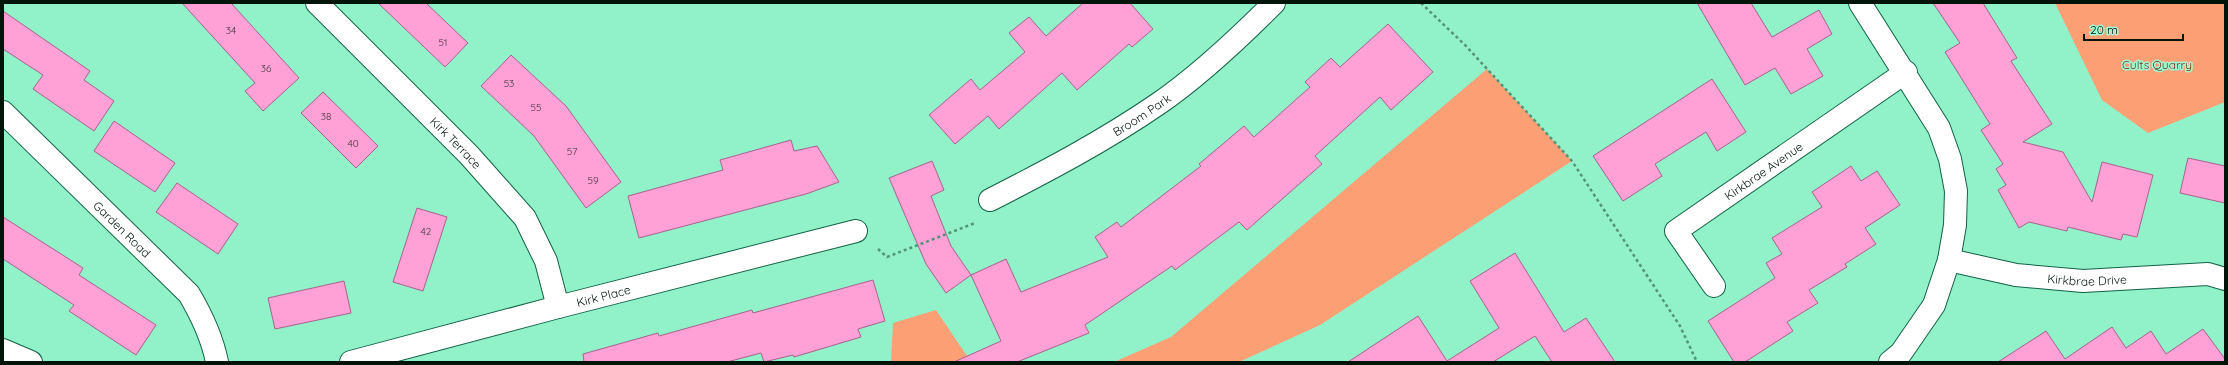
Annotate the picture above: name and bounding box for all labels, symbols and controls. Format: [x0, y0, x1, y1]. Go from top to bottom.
scale bar [2084, 16, 2183, 42]
text: 20 m [2090, 22, 2118, 37]
house number: 34 [226, 24, 236, 37]
house number: 51 [438, 36, 448, 49]
park label: Cults Quarry [2122, 57, 2192, 72]
house number: 36 [261, 62, 272, 75]
house number: 53 [504, 77, 514, 90]
street label: Broom Park [1110, 90, 1173, 139]
house number: 55 [531, 101, 541, 114]
house number: 38 [321, 110, 331, 123]
street label: Kirk Terrace [427, 113, 485, 172]
house number: 40 [347, 137, 359, 150]
street label: Kirkbrae Avenue [1721, 138, 1806, 203]
house number: 57 [567, 145, 577, 158]
house number: 59 [587, 174, 599, 187]
street label: Garden Road [91, 197, 154, 260]
house number: 42 [421, 225, 432, 238]
street label: Kirkbrae Drive [2047, 270, 2128, 289]
street label: Kirk Place [575, 281, 632, 310]

